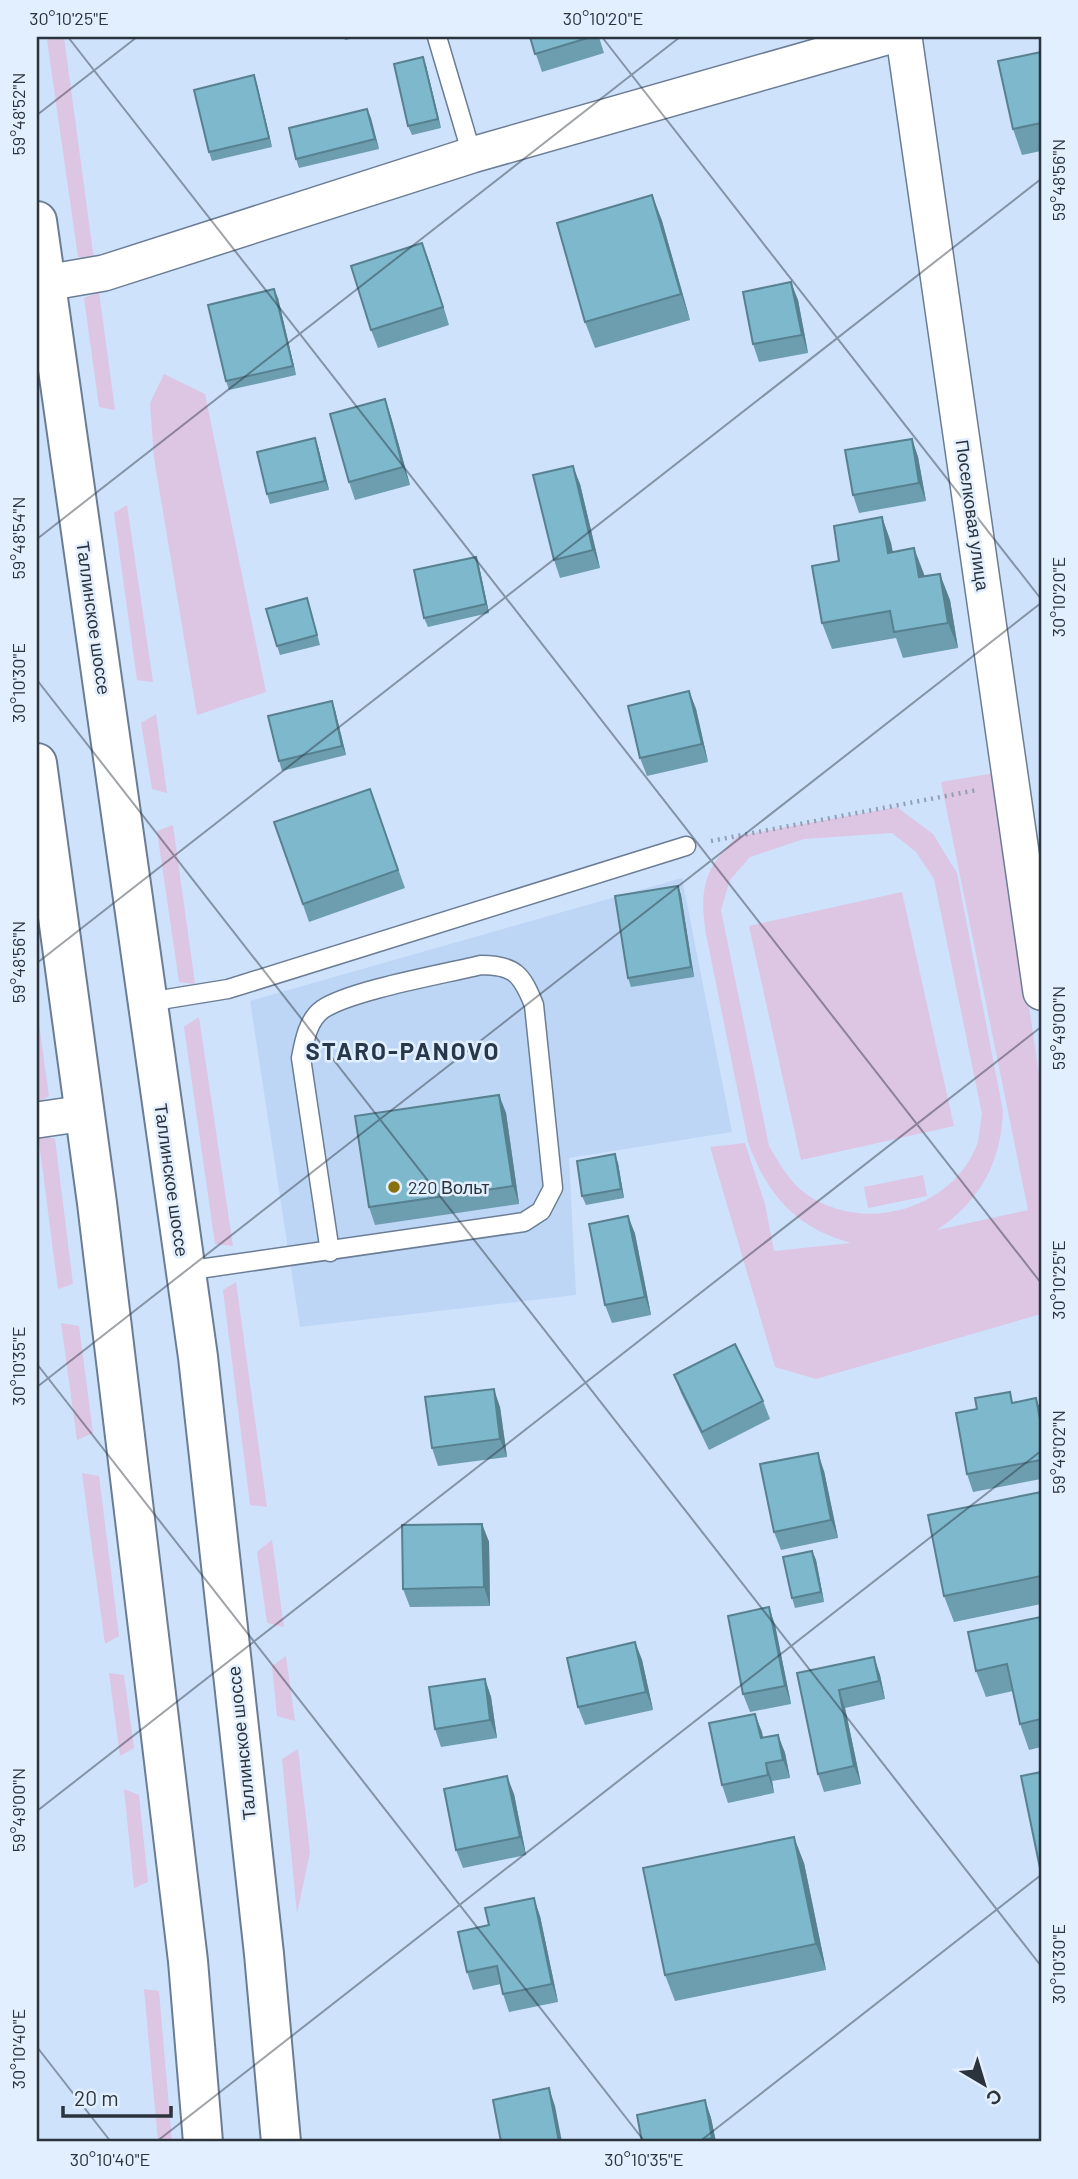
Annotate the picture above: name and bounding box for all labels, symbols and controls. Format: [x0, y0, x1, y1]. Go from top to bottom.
text: 30°10'25"E [29, 7, 109, 29]
text: 30°10'20"E [563, 7, 643, 29]
text: 59°48'52"N [7, 73, 29, 155]
text: 59°48'56"N [1047, 139, 1069, 221]
street label: Поселковая улица [952, 438, 995, 593]
text: 59°48'54"N [7, 497, 29, 579]
street label: Таллинское шоссе [72, 540, 116, 696]
text: 30°10'20"E [1047, 557, 1069, 637]
text: 30°10'30"E [7, 643, 29, 723]
text: 59°48'56"N [7, 921, 29, 1003]
text: 59°49'00"N [1047, 986, 1069, 1070]
district label: STARO-PANOVO [306, 1036, 500, 1065]
street label: Таллинское шоссе [150, 1102, 194, 1258]
place label: 220 Вольт [408, 1176, 489, 1198]
marker: 220 Вольт [386, 1179, 402, 1195]
text: 30°10'25"E [1047, 1240, 1069, 1320]
text: 30°10'35"E [7, 1326, 29, 1406]
text: 59°49'02"N [1047, 1410, 1069, 1494]
street label: Таллинское шоссе [222, 1665, 260, 1821]
text: 59°49'00"N [7, 1768, 29, 1852]
text: 30°10'30"E [1047, 1924, 1069, 2004]
text: 30°10'40"E [7, 2009, 29, 2089]
north arrow [948, 2050, 1018, 2120]
scale bar [63, 2074, 172, 2118]
text: 20 m [74, 2085, 119, 2110]
text: С [982, 2085, 1007, 2111]
text: 30°10'40"E [70, 2148, 150, 2170]
text: 30°10'35"E [604, 2148, 684, 2170]

